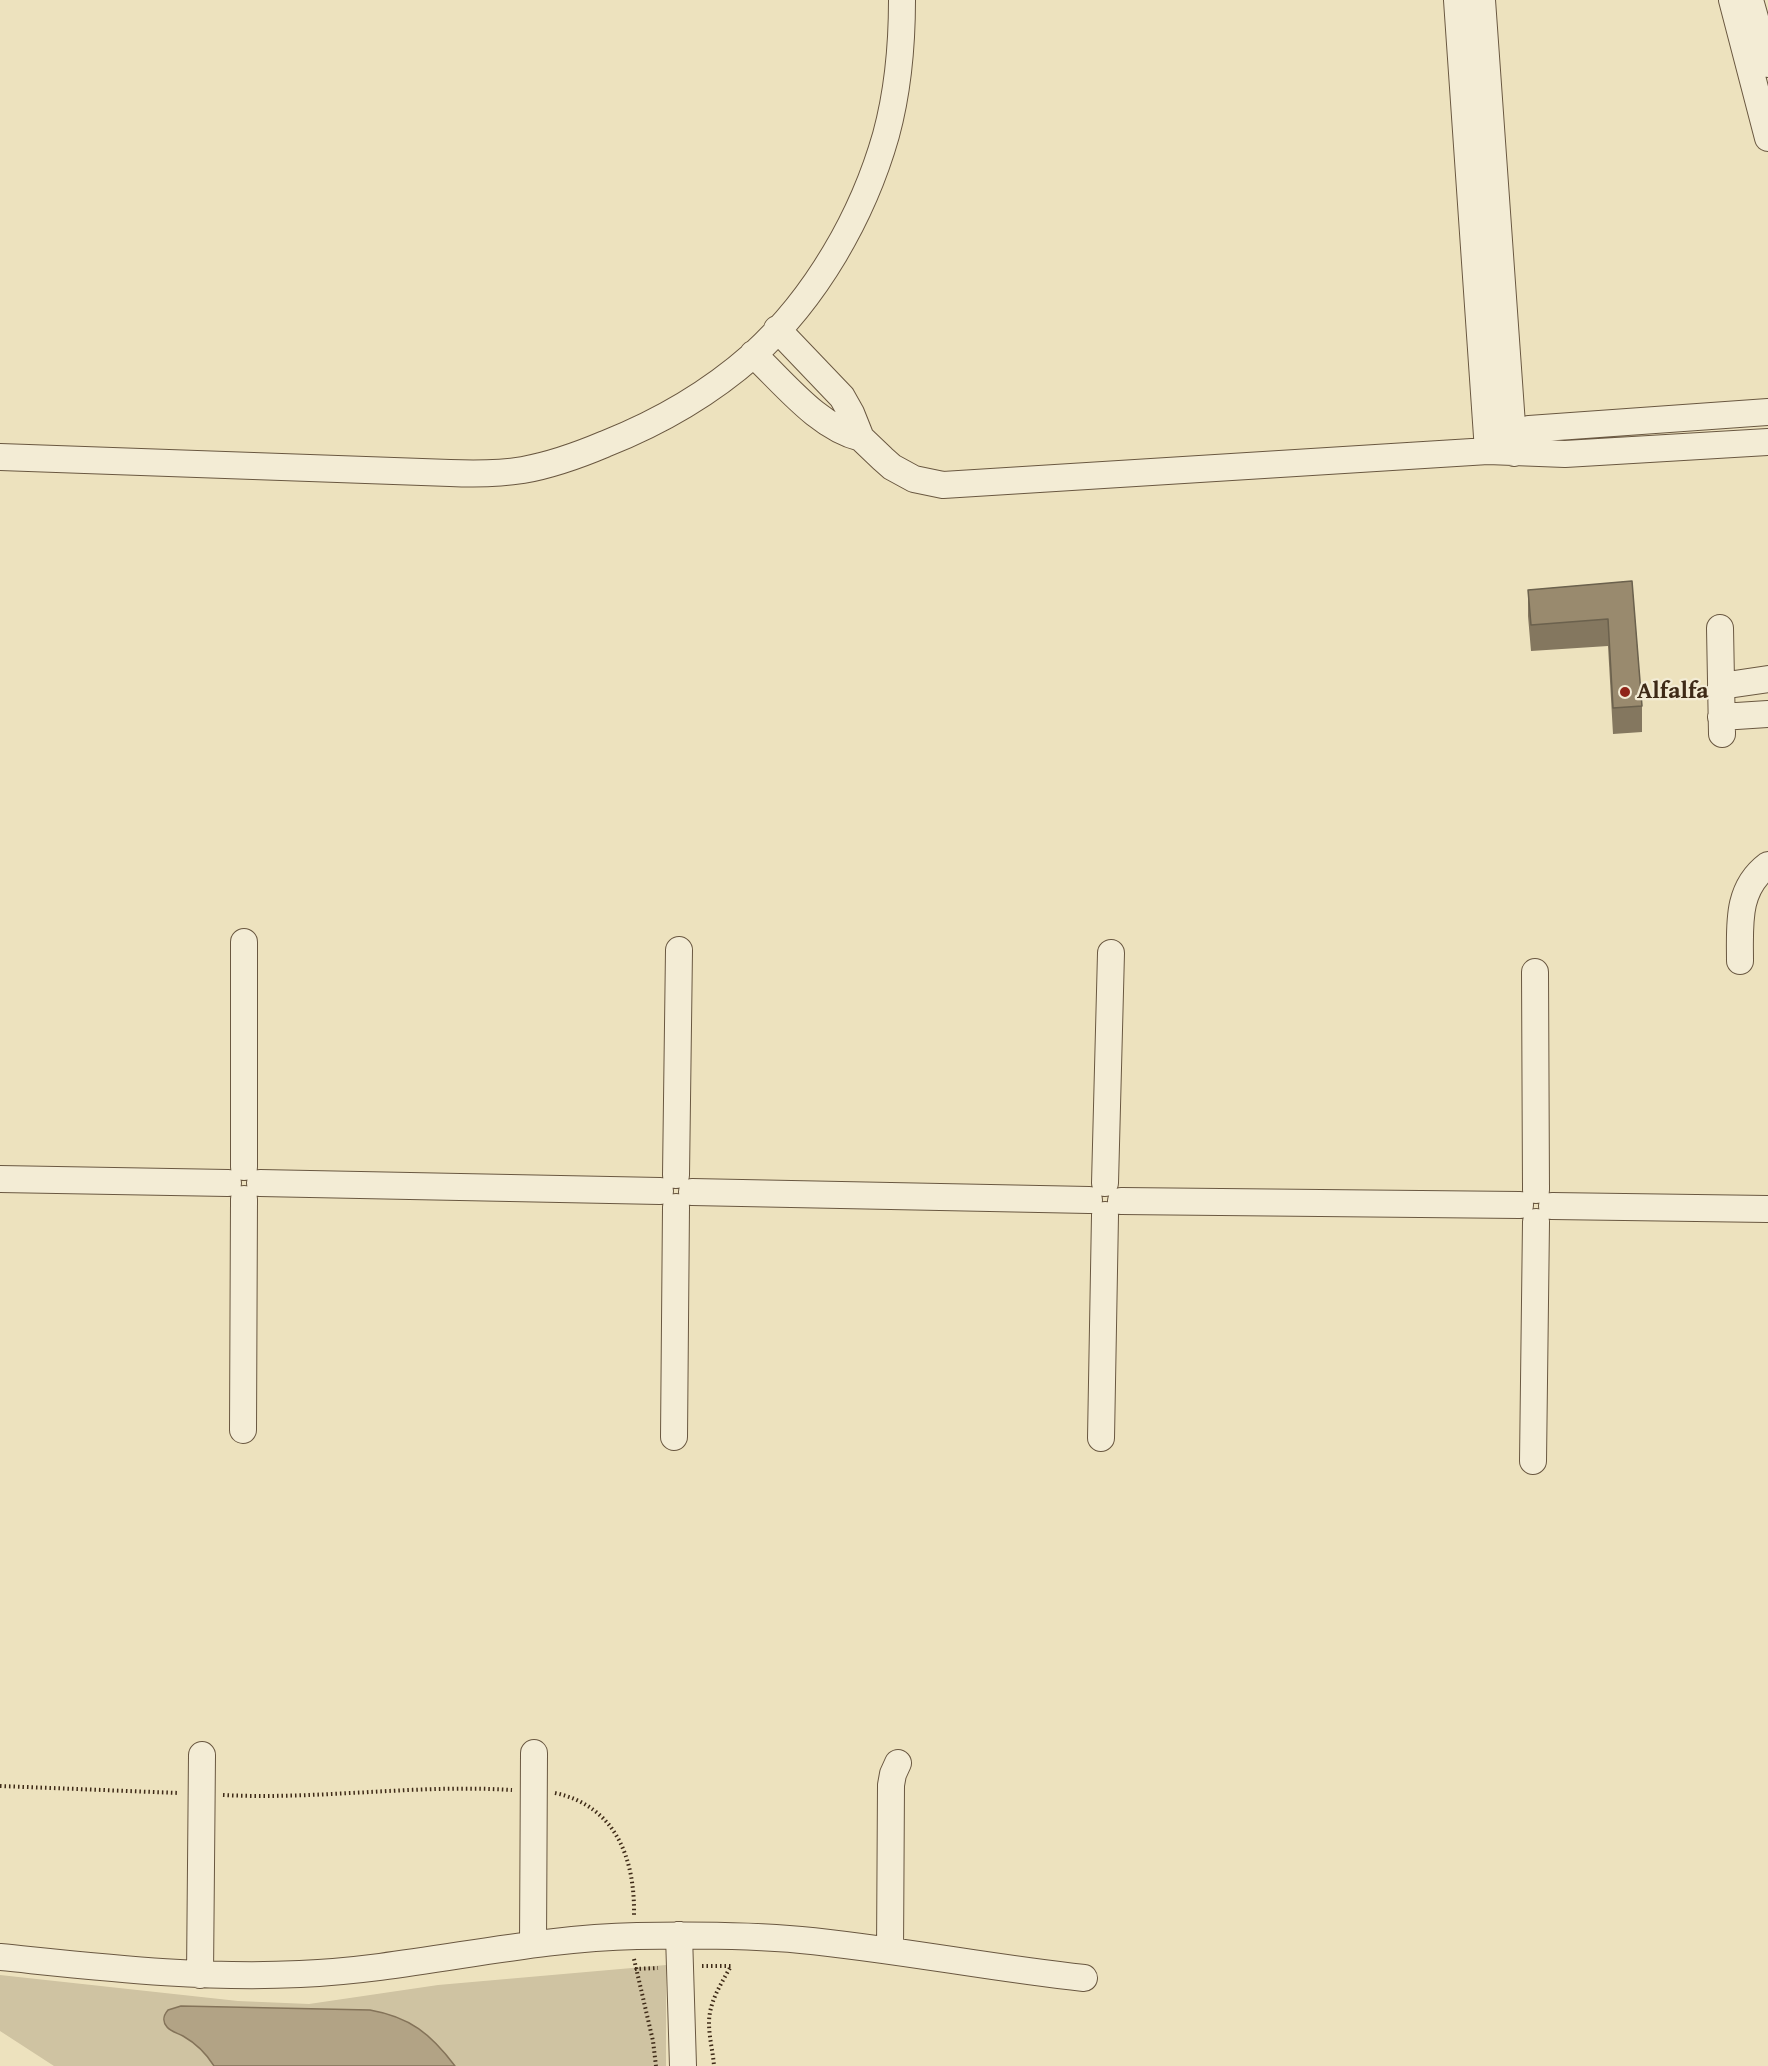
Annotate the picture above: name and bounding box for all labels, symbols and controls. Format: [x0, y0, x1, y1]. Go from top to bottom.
place label: Alfalfa [1637, 678, 1709, 706]
marker: Alfalfa [1618, 685, 1632, 699]

